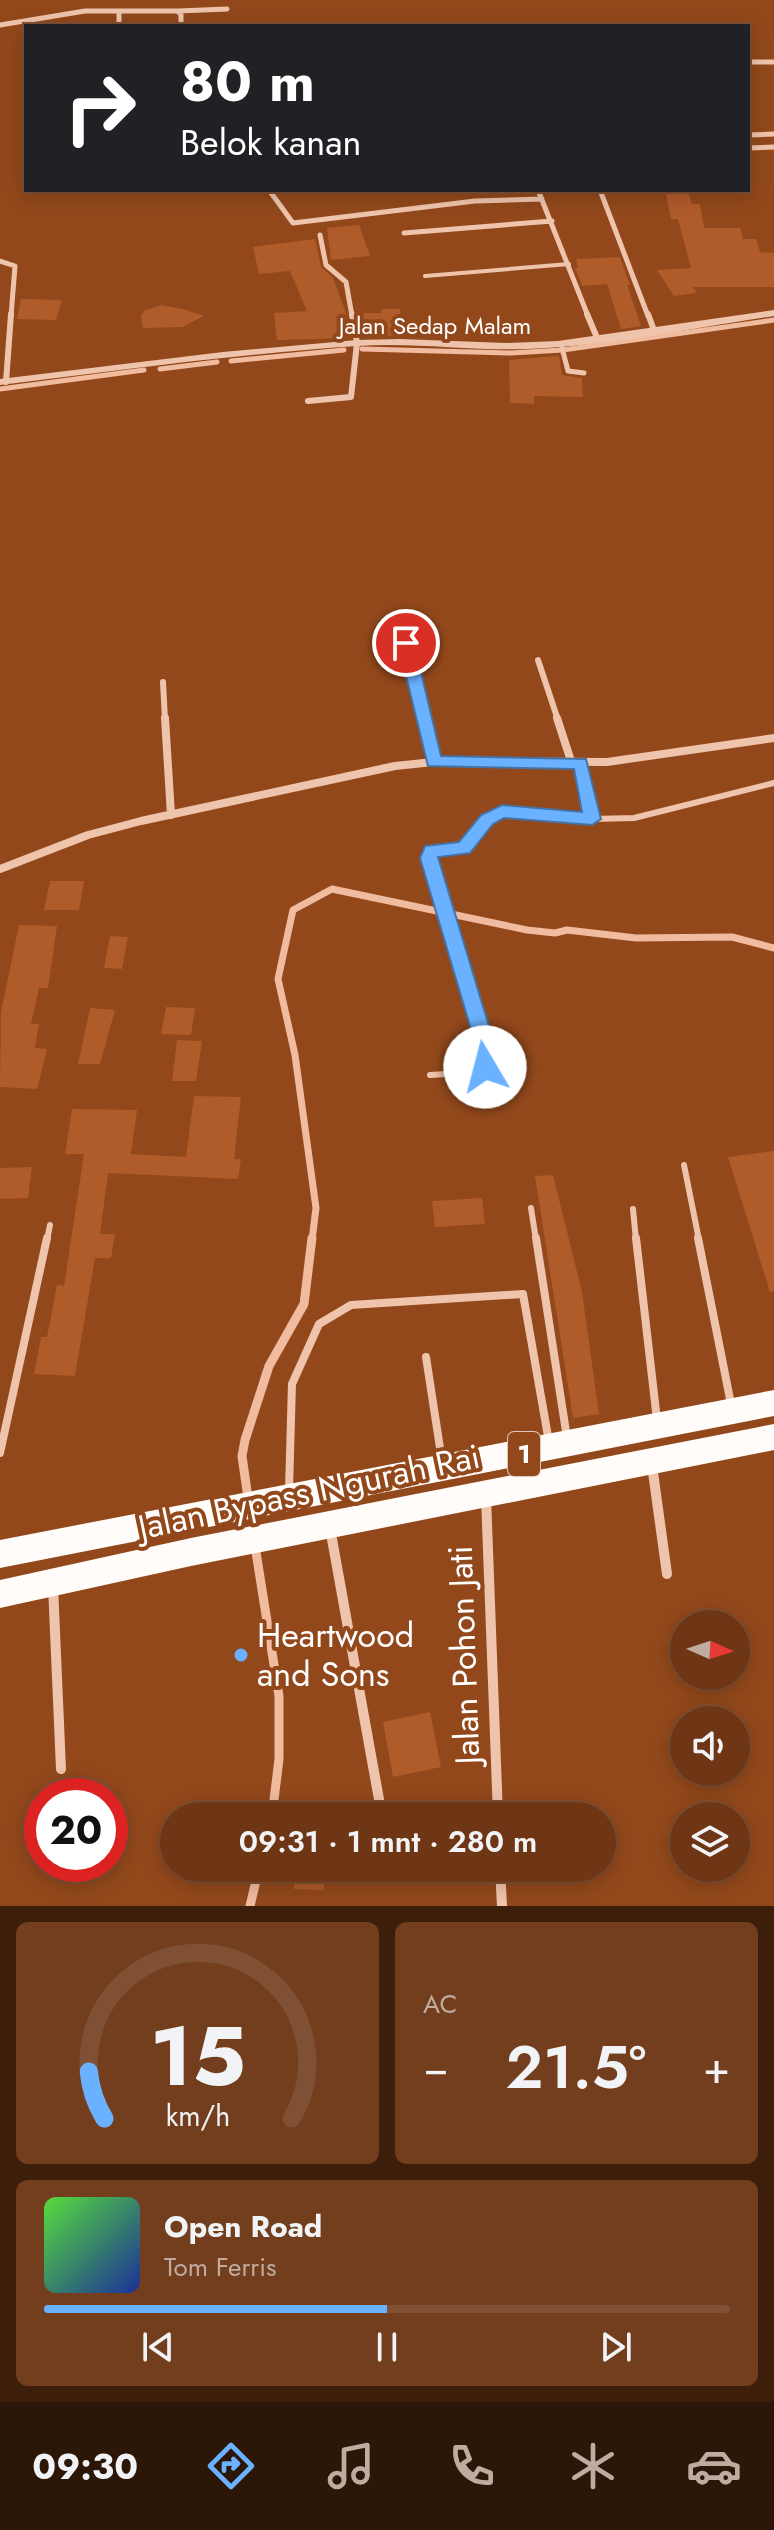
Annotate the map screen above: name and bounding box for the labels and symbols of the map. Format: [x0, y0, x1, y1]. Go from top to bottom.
street label: Jalan Sedap Malam [336, 308, 531, 343]
pin [372, 609, 440, 677]
position arrow [443, 1025, 527, 1109]
street label: Jalan Bypass Ngurah Rai [130, 1432, 484, 1553]
road number: 1 [508, 1432, 540, 1476]
street label: Jalan Pohon Jati [436, 1545, 492, 1769]
north arrow [670, 1610, 750, 1690]
place label: Heartwood and Sons [257, 1611, 414, 1699]
marker: Heartwood and Sons [232, 1646, 250, 1664]
speed limit sign: 20 [24, 1778, 128, 1882]

